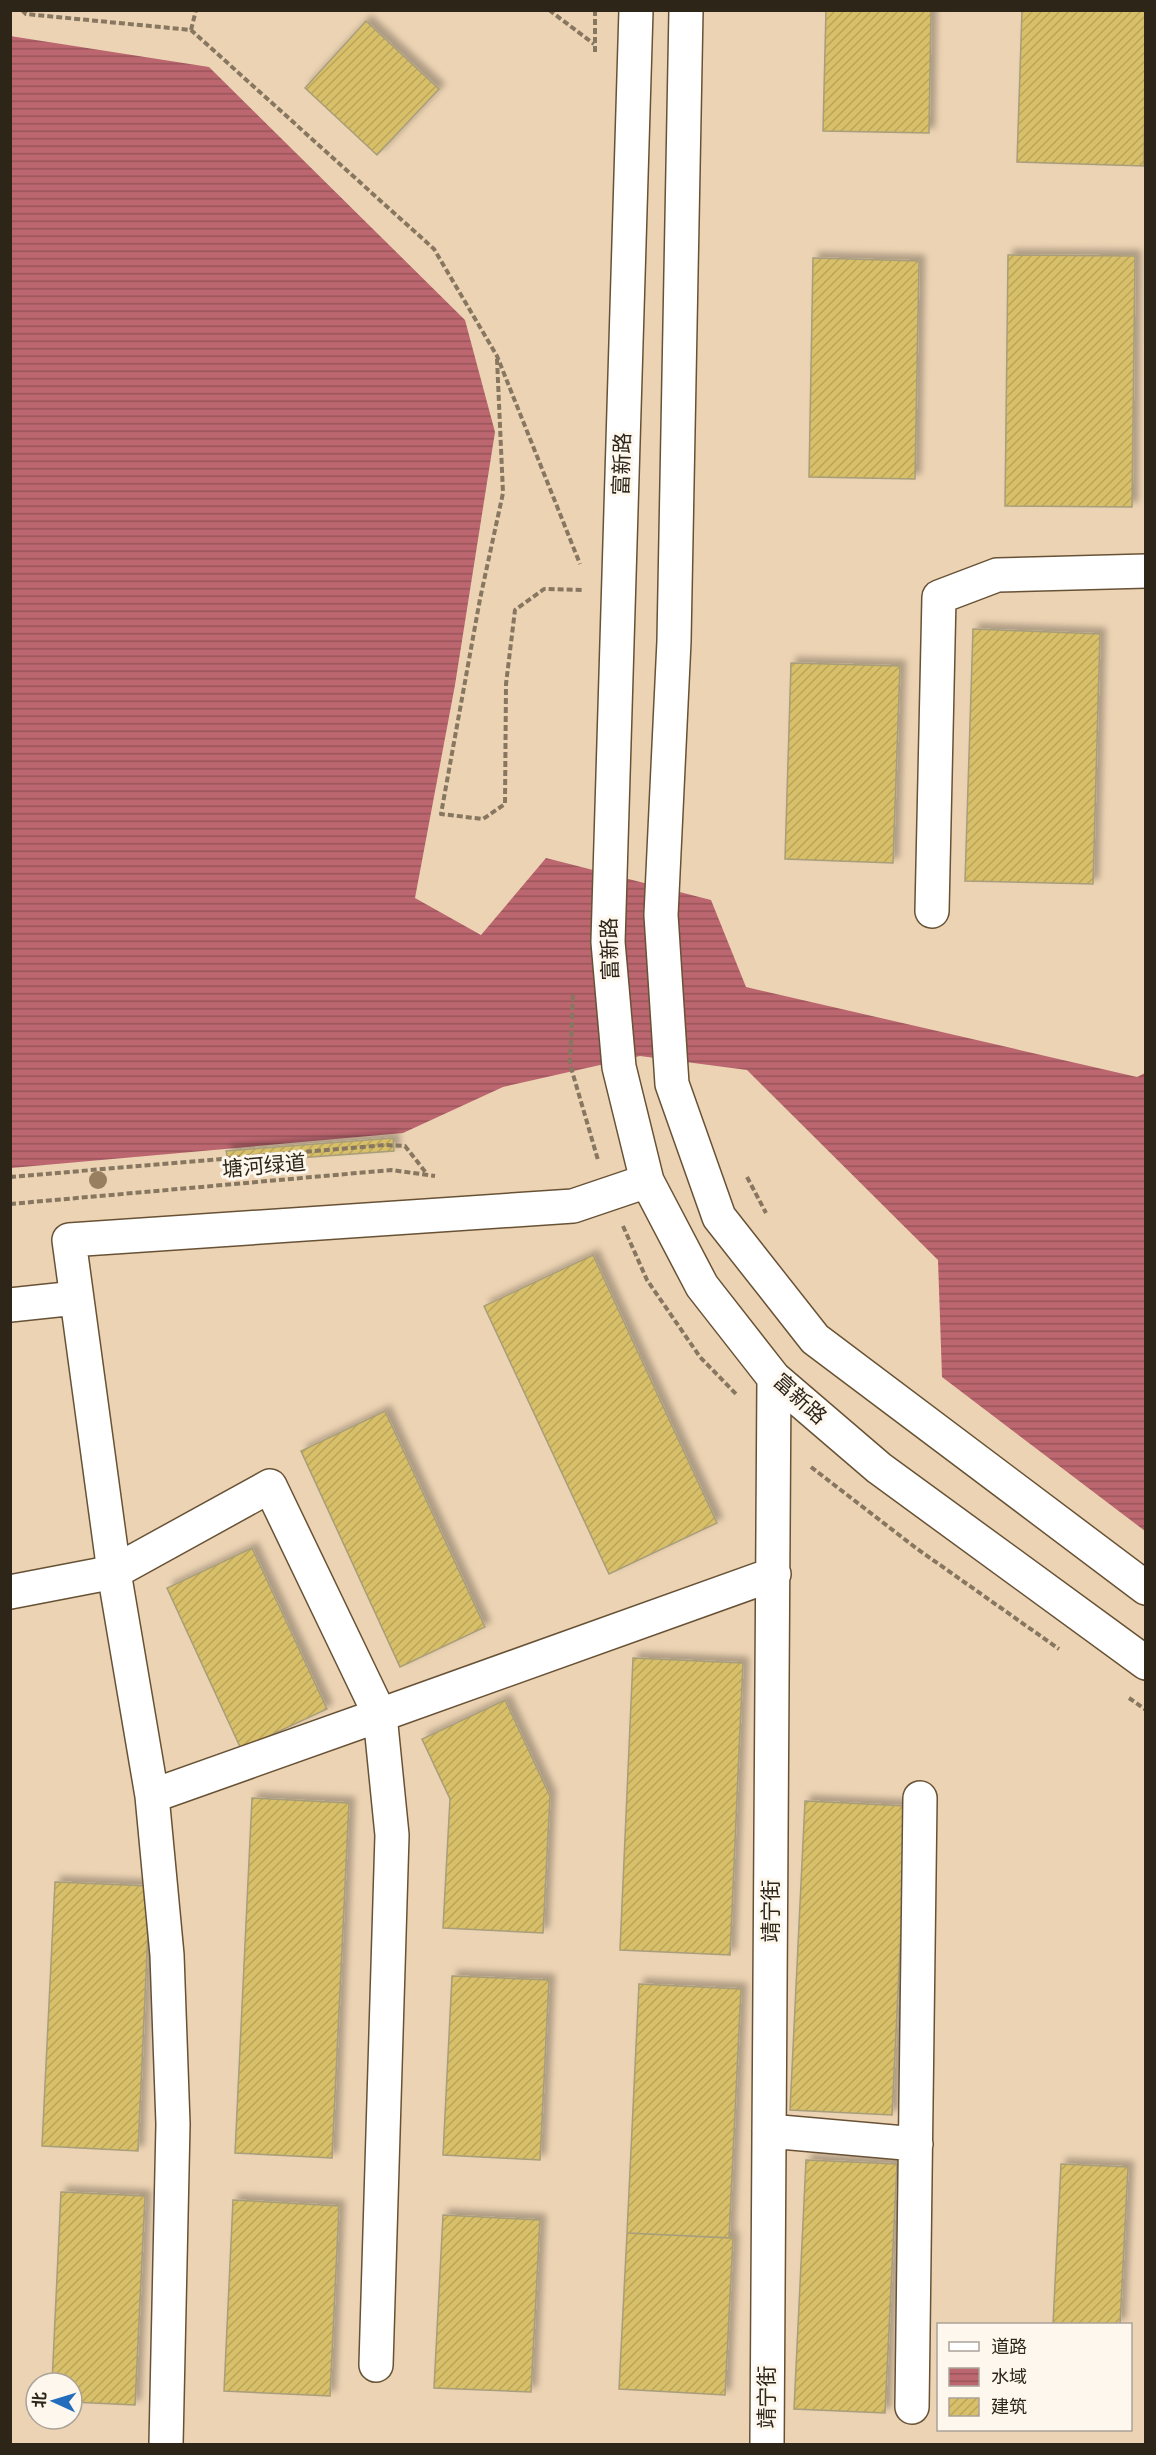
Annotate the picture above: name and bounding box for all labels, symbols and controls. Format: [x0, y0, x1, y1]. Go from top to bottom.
street label: 富新路 [609, 432, 635, 496]
street label: 富新路 [597, 917, 623, 981]
street label: 塘河绿道 [221, 1150, 307, 1182]
street label: 富新路 [769, 1369, 831, 1429]
street label: 靖宁街 [759, 1880, 783, 1943]
legend [937, 2323, 1132, 2431]
text: 道路 [991, 2337, 1027, 2357]
street label: 靖宁街 [755, 2366, 779, 2429]
text: 水域 [991, 2367, 1027, 2387]
north arrow [24, 2371, 84, 2431]
text: 北 [30, 2391, 49, 2409]
text: 建筑 [991, 2397, 1027, 2417]

